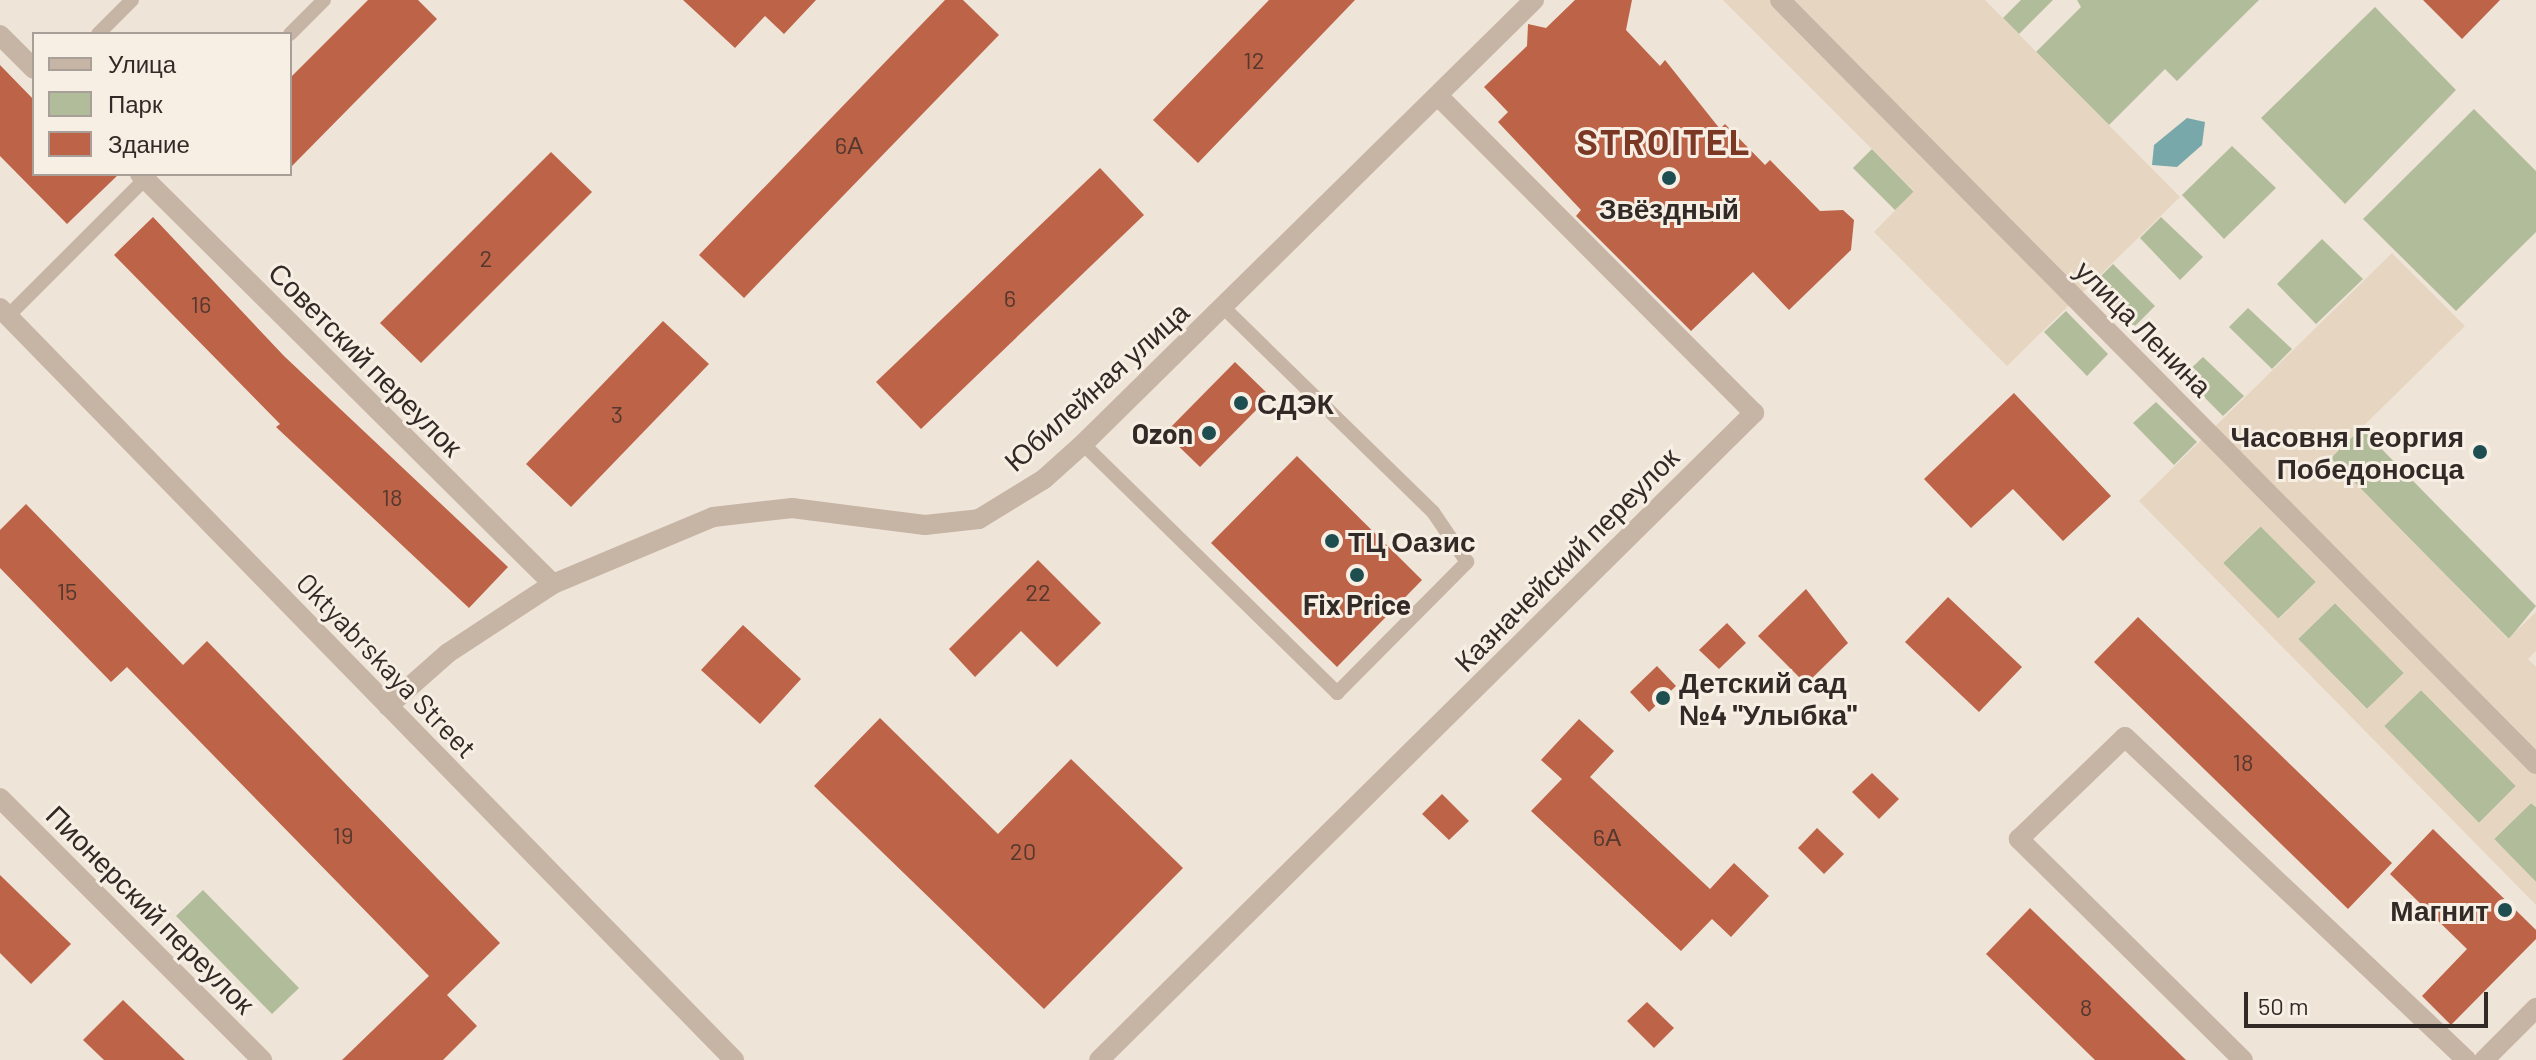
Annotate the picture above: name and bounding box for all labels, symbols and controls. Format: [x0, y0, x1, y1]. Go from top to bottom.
legend [32, 32, 292, 176]
house number: 12 [1243, 46, 1265, 74]
text: Улица [108, 49, 176, 78]
text: Парк [108, 89, 162, 118]
district label: STROITEL [1577, 119, 1751, 163]
text: Здание [108, 129, 190, 158]
house number: 6А [835, 131, 863, 159]
marker: Звёздный [1660, 169, 1678, 187]
place label: Звёздный [1599, 191, 1739, 225]
house number: 2 [480, 244, 492, 272]
street label: улица Ленина [2069, 253, 2219, 403]
street label: Советский переулок [262, 255, 470, 463]
house number: 6 [1004, 284, 1016, 312]
house number: 16 [191, 290, 211, 318]
street label: Юбилейная улица [997, 294, 1195, 478]
place label: СДЭК [1257, 386, 1334, 420]
marker: СДЭК [1232, 394, 1250, 412]
house number: 3 [611, 400, 623, 428]
place label: Ozon [1132, 416, 1193, 450]
place label: Часовня Георгия Победоносца [2231, 419, 2464, 485]
marker: Ozon [1200, 424, 1218, 442]
street label: Казначейский переулок [1447, 440, 1685, 678]
marker: Часовня Георгия Победоносца [2471, 443, 2489, 461]
house number: 18 [382, 483, 402, 511]
place label: ТЦ Оазис [1348, 524, 1476, 558]
marker: ТЦ Оазис [1323, 532, 1341, 550]
street label: Oktyabrskaya Street [290, 565, 484, 765]
marker: Fix Price [1348, 566, 1366, 584]
house number: 15 [57, 577, 77, 605]
house number: 22 [1025, 578, 1051, 606]
place label: Fix Price [1303, 587, 1411, 621]
place label: Детский сад №4 "Улыбка" [1679, 665, 1857, 731]
marker: Детский сад №4 "Улыбка" [1654, 689, 1672, 707]
house number: 18 [2233, 748, 2253, 776]
street label: Пионерский переулок [40, 798, 262, 1020]
house number: 19 [333, 821, 353, 849]
house number: 6А [1593, 823, 1621, 851]
house number: 20 [1010, 837, 1036, 865]
place label: Магнит [2390, 893, 2489, 927]
marker: Магнит [2496, 901, 2514, 919]
scale bar [2248, 976, 2492, 1026]
text: 50 m [2258, 991, 2309, 1020]
house number: 8 [2080, 993, 2092, 1021]

